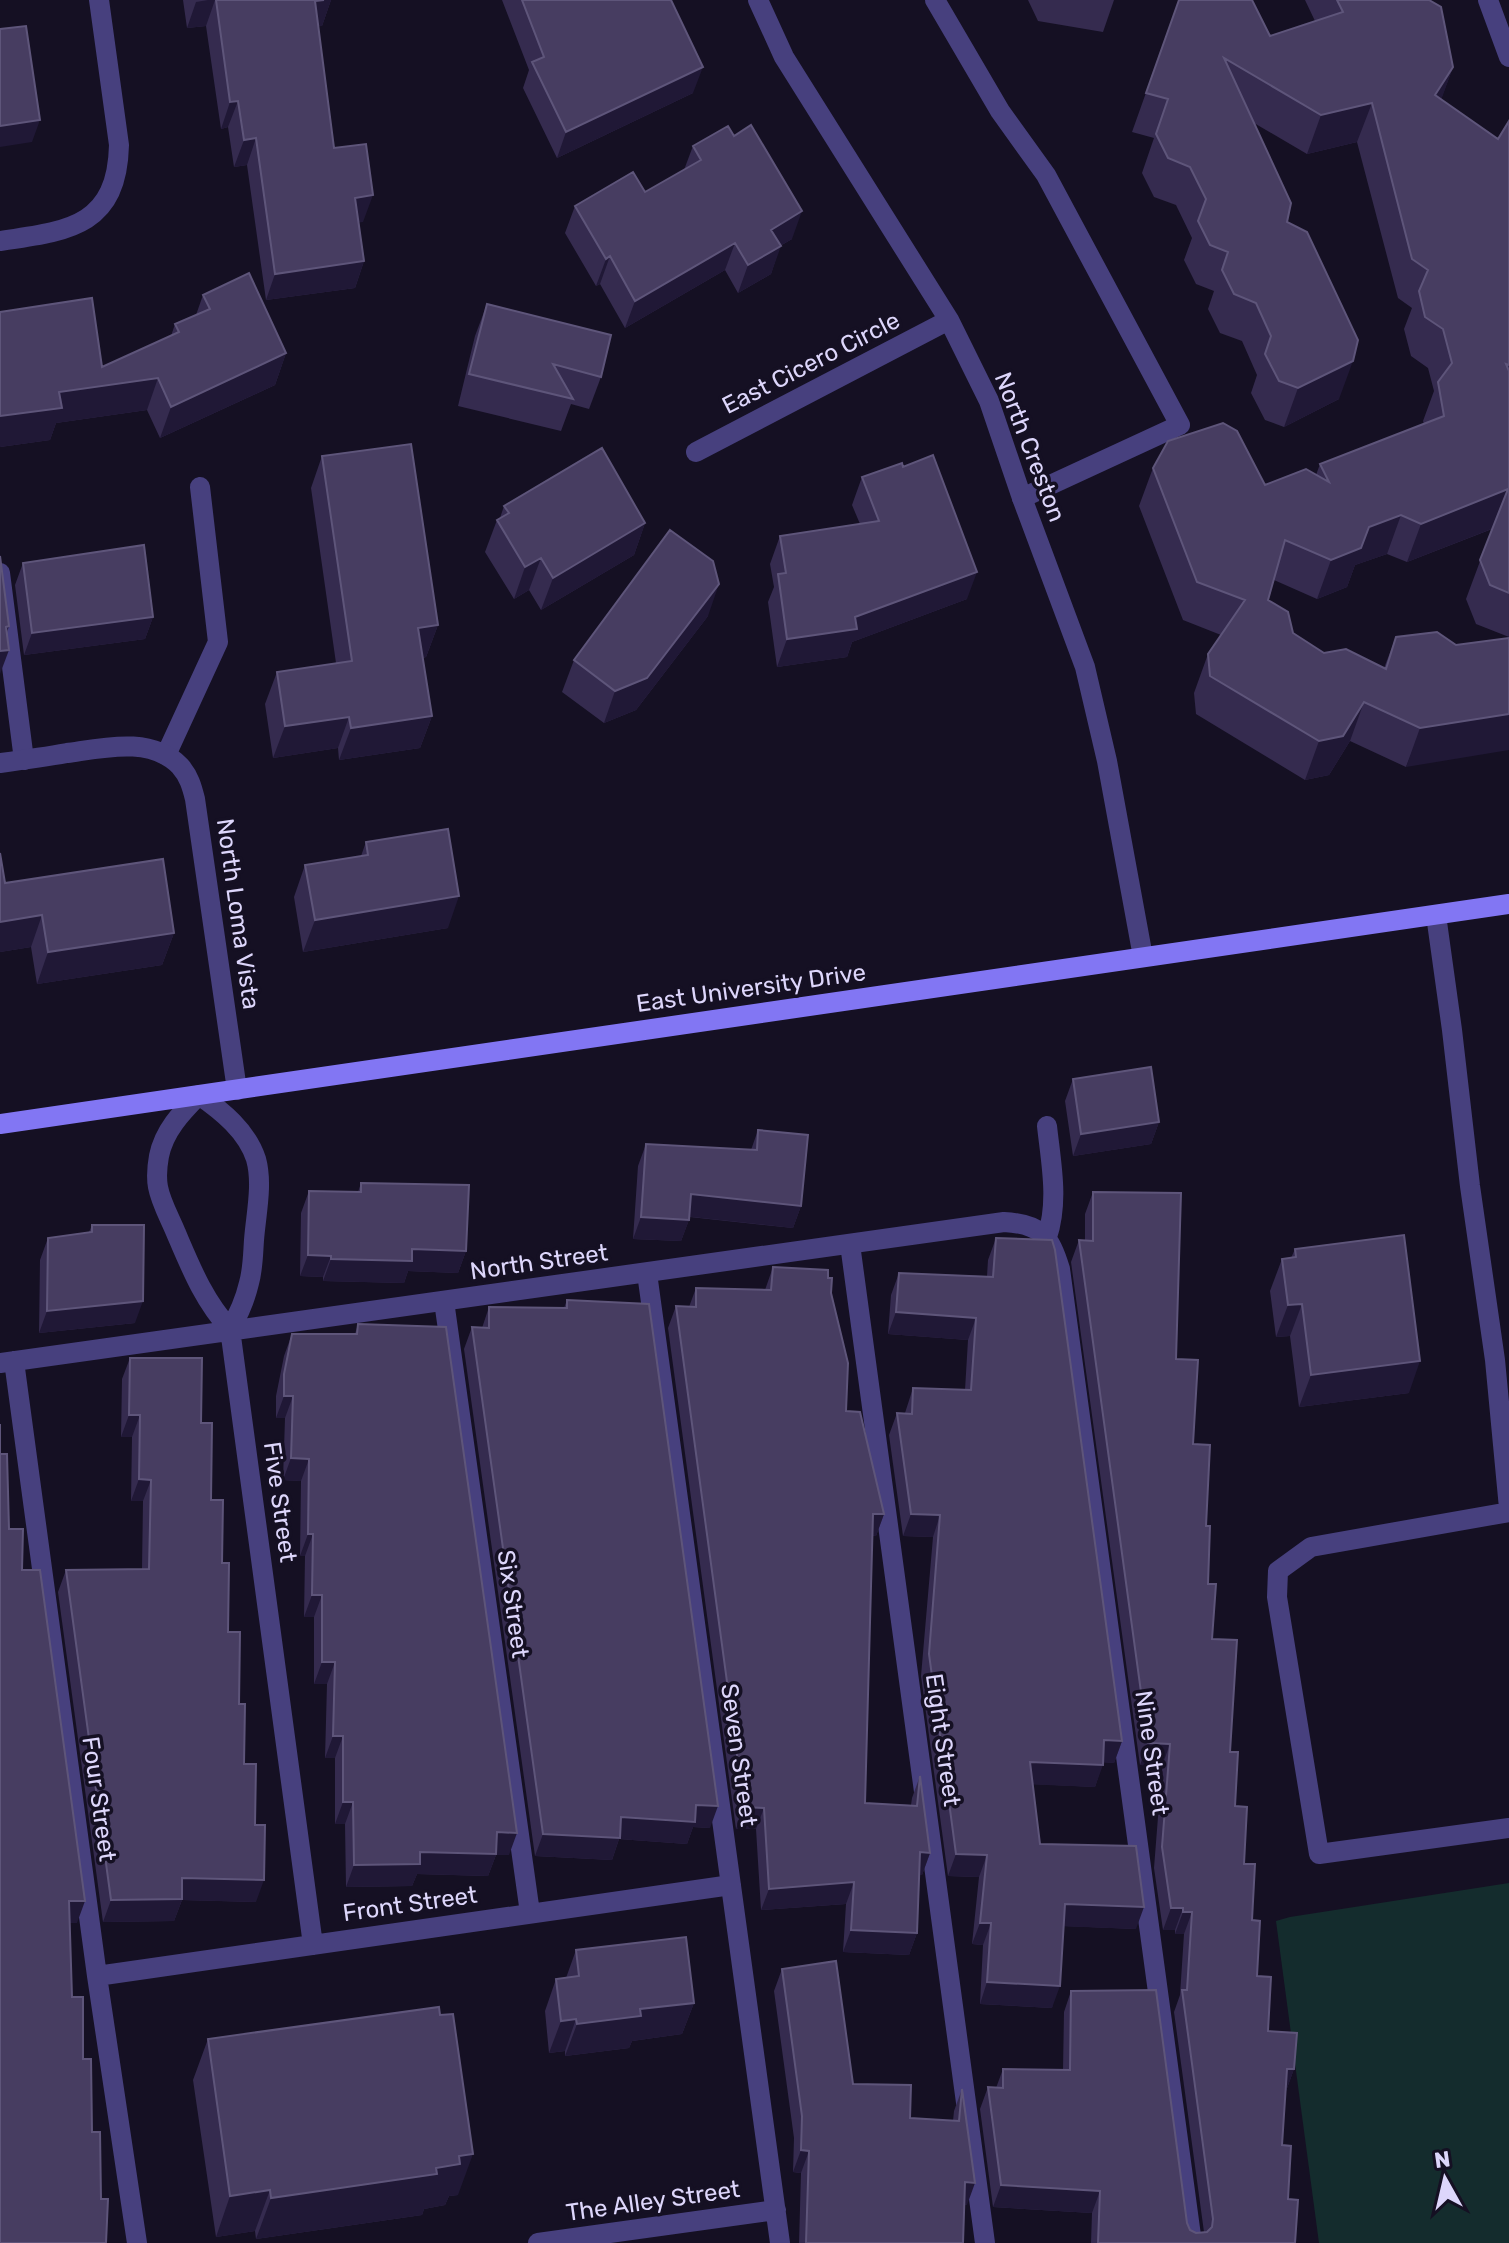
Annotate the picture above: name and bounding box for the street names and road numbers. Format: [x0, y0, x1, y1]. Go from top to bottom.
street label: East Cicero Circle [718, 306, 904, 420]
street label: North Creston [989, 368, 1071, 526]
street label: North Loma Vista [211, 817, 265, 1011]
street label: East University Drive [634, 958, 868, 1018]
street label: North Street [468, 1238, 610, 1286]
street label: Five Street [258, 1440, 302, 1564]
street label: Six Street [492, 1548, 534, 1660]
street label: Eight Street [920, 1672, 966, 1808]
street label: Seven Street [715, 1682, 763, 1828]
street label: Nine Street [1129, 1689, 1175, 1817]
street label: Four Street [76, 1735, 122, 1863]
street label: Front Street [341, 1881, 479, 1927]
street label: The Alley Street [564, 2175, 742, 2227]

